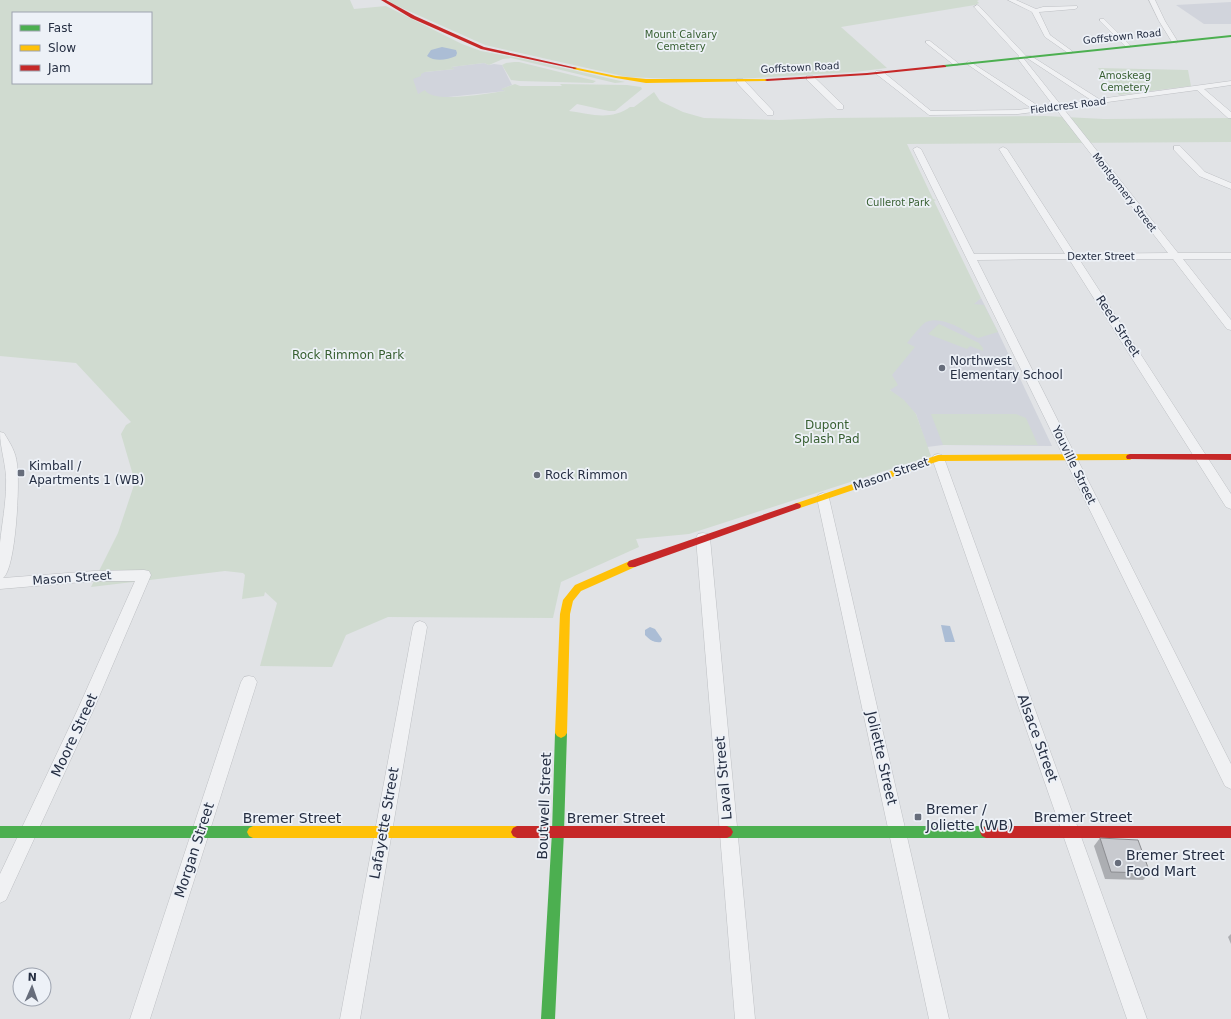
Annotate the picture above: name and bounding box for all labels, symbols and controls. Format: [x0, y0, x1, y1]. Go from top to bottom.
legend [12, 12, 152, 84]
text: Fast [48, 21, 72, 35]
street label: Goffstown Road [1082, 27, 1162, 46]
park label: Mount Calvary Cemetery [645, 29, 717, 52]
text: Slow [48, 41, 76, 55]
street label: Goffstown Road [760, 60, 840, 75]
text: Jam [47, 61, 71, 75]
park label: Amoskeag Cemetery [1099, 70, 1151, 93]
street label: Fieldcrest Road [1030, 95, 1106, 116]
street label: Montgomery Street [1090, 151, 1159, 234]
park label: Cullerot Park [866, 197, 930, 208]
street label: Dexter Street [1067, 251, 1135, 262]
street label: Reed Street [1093, 293, 1143, 360]
park label: Rock Rimmon Park [292, 348, 404, 362]
place label: Northwest Elementary School [950, 354, 1063, 382]
marker: Northwest Elementary School [937, 363, 947, 373]
park label: Dupont Splash Pad [794, 418, 860, 446]
street label: Youville Street [1049, 423, 1099, 507]
street label: Mason Street [851, 454, 931, 494]
place label: Kimball / Apartments 1 (WB) [29, 459, 144, 487]
marker: Kimball / Apartments 1 (WB) [16, 468, 26, 478]
place label: Rock Rimmon [545, 468, 628, 482]
marker: Rock Rimmon [532, 470, 542, 480]
street label: Mason Street [32, 568, 112, 588]
street label: Moore Street [48, 690, 101, 779]
street label: Alsace Street [1015, 692, 1062, 785]
street label: Joliette Street [863, 709, 901, 807]
street label: Laval Street [711, 735, 735, 821]
street label: Boutwell Street [534, 752, 554, 860]
street label: Lafayette Street [366, 765, 402, 880]
street label: Morgan Street [171, 800, 217, 900]
place label: Bremer / Joliette (WB) [925, 801, 1014, 833]
street label: Bremer Street [1034, 809, 1133, 825]
street label: Bremer Street [243, 810, 342, 826]
street label: Bremer Street [567, 810, 666, 826]
marker: Bremer / Joliette (WB) [913, 812, 923, 822]
place label: Bremer Street Food Mart [1126, 847, 1225, 879]
marker: Bremer Street Food Mart [1113, 858, 1123, 868]
north arrow [12, 967, 52, 1007]
text: N [27, 971, 37, 984]

